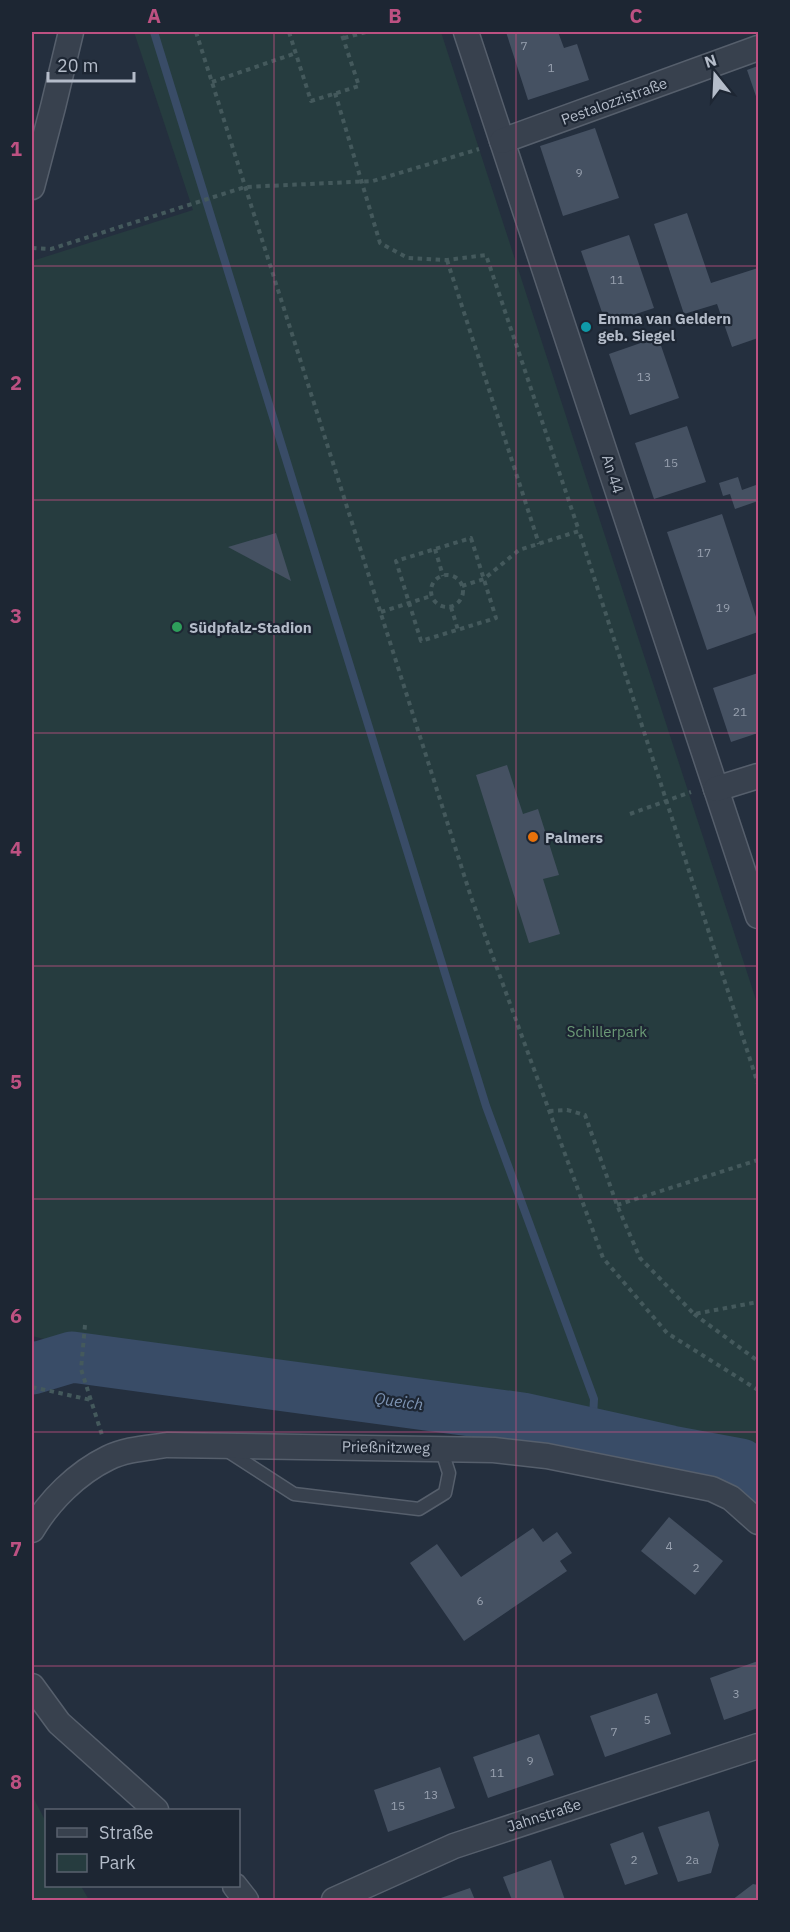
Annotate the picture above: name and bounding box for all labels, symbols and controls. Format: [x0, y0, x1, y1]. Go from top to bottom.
text: A [147, 2, 161, 29]
text: B [388, 2, 402, 29]
text: C [629, 2, 643, 29]
house number: 7 [520, 38, 528, 53]
scale bar [48, 45, 134, 83]
north arrow [685, 45, 745, 105]
text: N [702, 49, 719, 72]
text: 20 m [57, 54, 99, 77]
house number: 1 [547, 60, 555, 75]
street label: Pestalozzistraße [558, 73, 670, 129]
text: 1 [10, 135, 22, 162]
house number: 9 [575, 165, 583, 180]
house number: 11 [610, 272, 624, 287]
place label: Emma van Geldern geb. Siegel [598, 309, 731, 345]
marker: Emma van Geldern geb. Siegel [579, 320, 593, 334]
text: 2 [10, 369, 22, 396]
house number: 13 [637, 369, 651, 384]
street label: An 44 [598, 452, 628, 496]
house number: 15 [664, 455, 678, 470]
house number: 17 [697, 545, 711, 560]
house number: 19 [716, 600, 730, 615]
text: 3 [10, 602, 22, 629]
place label: Südpfalz-Stadion [189, 618, 312, 637]
marker: Südpfalz-Stadion [170, 620, 184, 634]
house number: 21 [733, 704, 747, 719]
place label: Palmers [545, 828, 604, 847]
marker: Palmers [526, 830, 540, 844]
text: 4 [10, 835, 22, 862]
park label: Schillerpark [567, 1022, 647, 1041]
text: 5 [10, 1068, 22, 1095]
text: 6 [10, 1302, 22, 1329]
water label: Queich [373, 1388, 425, 1414]
street label: Prießnitzweg [342, 1437, 430, 1457]
text: 7 [10, 1535, 22, 1562]
house number: 4 [665, 1538, 673, 1553]
house number: 2 [692, 1560, 700, 1575]
house number: 6 [476, 1593, 484, 1608]
house number: 3 [732, 1686, 740, 1701]
house number: 5 [643, 1712, 651, 1727]
house number: 7 [610, 1724, 618, 1739]
house number: 9 [526, 1753, 534, 1768]
house number: 11 [490, 1765, 504, 1780]
text: 8 [10, 1768, 22, 1795]
house number: 13 [424, 1787, 438, 1802]
street label: Jahnstraße [505, 1794, 583, 1836]
house number: 15 [391, 1798, 405, 1813]
legend [45, 1809, 240, 1887]
text: Straße [99, 1821, 153, 1844]
text: Park [99, 1851, 136, 1874]
house number: 2 [630, 1852, 638, 1867]
house number: 2a [685, 1852, 699, 1867]

